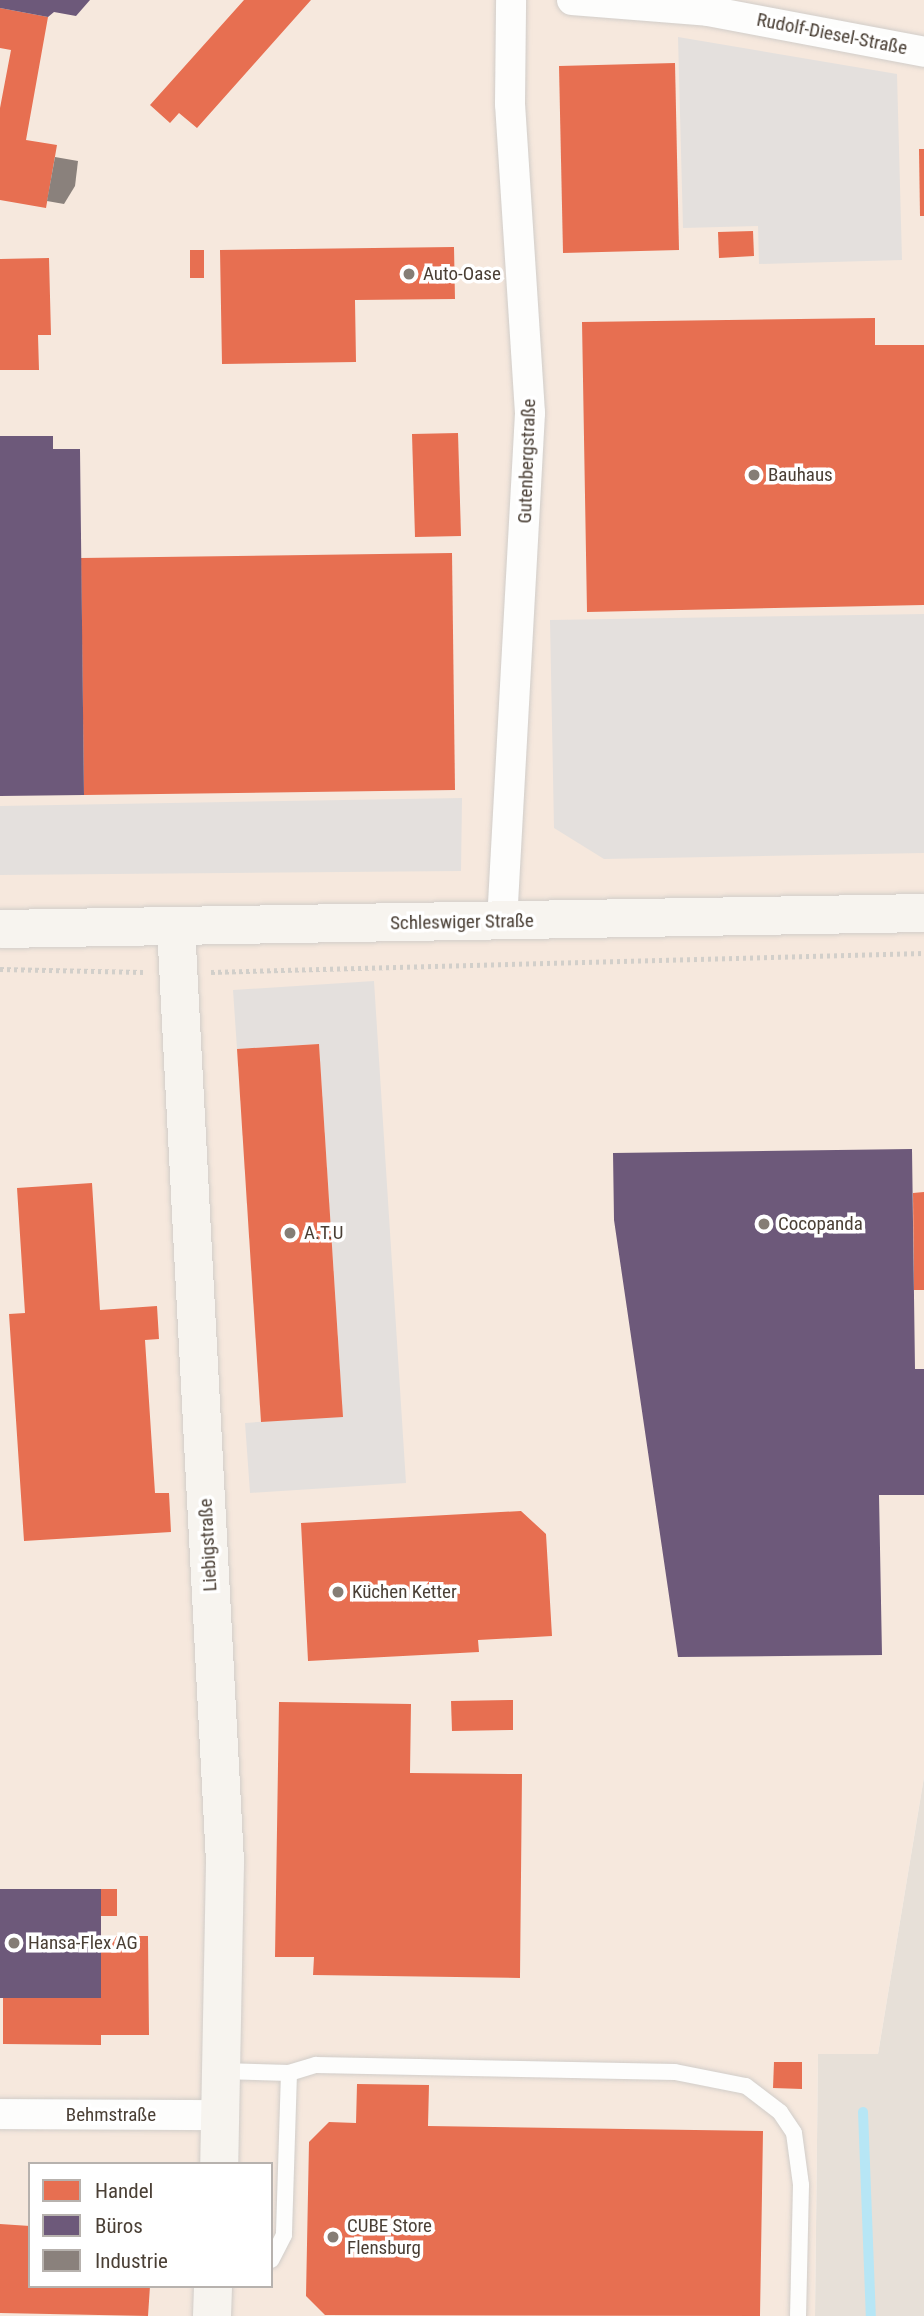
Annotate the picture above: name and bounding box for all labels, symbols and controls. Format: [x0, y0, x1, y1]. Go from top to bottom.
street label: Rudolf-Diesel-Straße [755, 8, 909, 60]
place label: Auto-Oase [423, 263, 501, 285]
marker: Auto-Oase [401, 266, 417, 282]
street label: Gutenbergstraße [513, 398, 541, 524]
place label: Bauhaus [768, 464, 833, 486]
marker: Bauhaus [746, 467, 762, 483]
street label: Schleswiger Straße [390, 909, 534, 935]
place label: Cocopanda [778, 1213, 863, 1235]
marker: Cocopanda [756, 1216, 772, 1232]
place label: A.T.U [304, 1222, 344, 1244]
marker: A.T.U [282, 1225, 298, 1241]
street label: Liebigstraße [194, 1498, 222, 1592]
place label: Küchen Ketter [352, 1581, 457, 1603]
marker: Küchen Ketter [330, 1584, 346, 1600]
place label: Hansa-Flex AG [28, 1932, 138, 1954]
marker: Hansa-Flex AG [6, 1935, 22, 1951]
street label: Behmstraße [66, 2104, 156, 2126]
legend [28, 2162, 273, 2288]
text: Handel [95, 2179, 153, 2203]
text: Büros [95, 2214, 143, 2238]
place label: CUBE Store Flensburg [347, 2215, 432, 2259]
marker: CUBE Store Flensburg [325, 2229, 341, 2245]
text: Industrie [95, 2249, 168, 2273]

